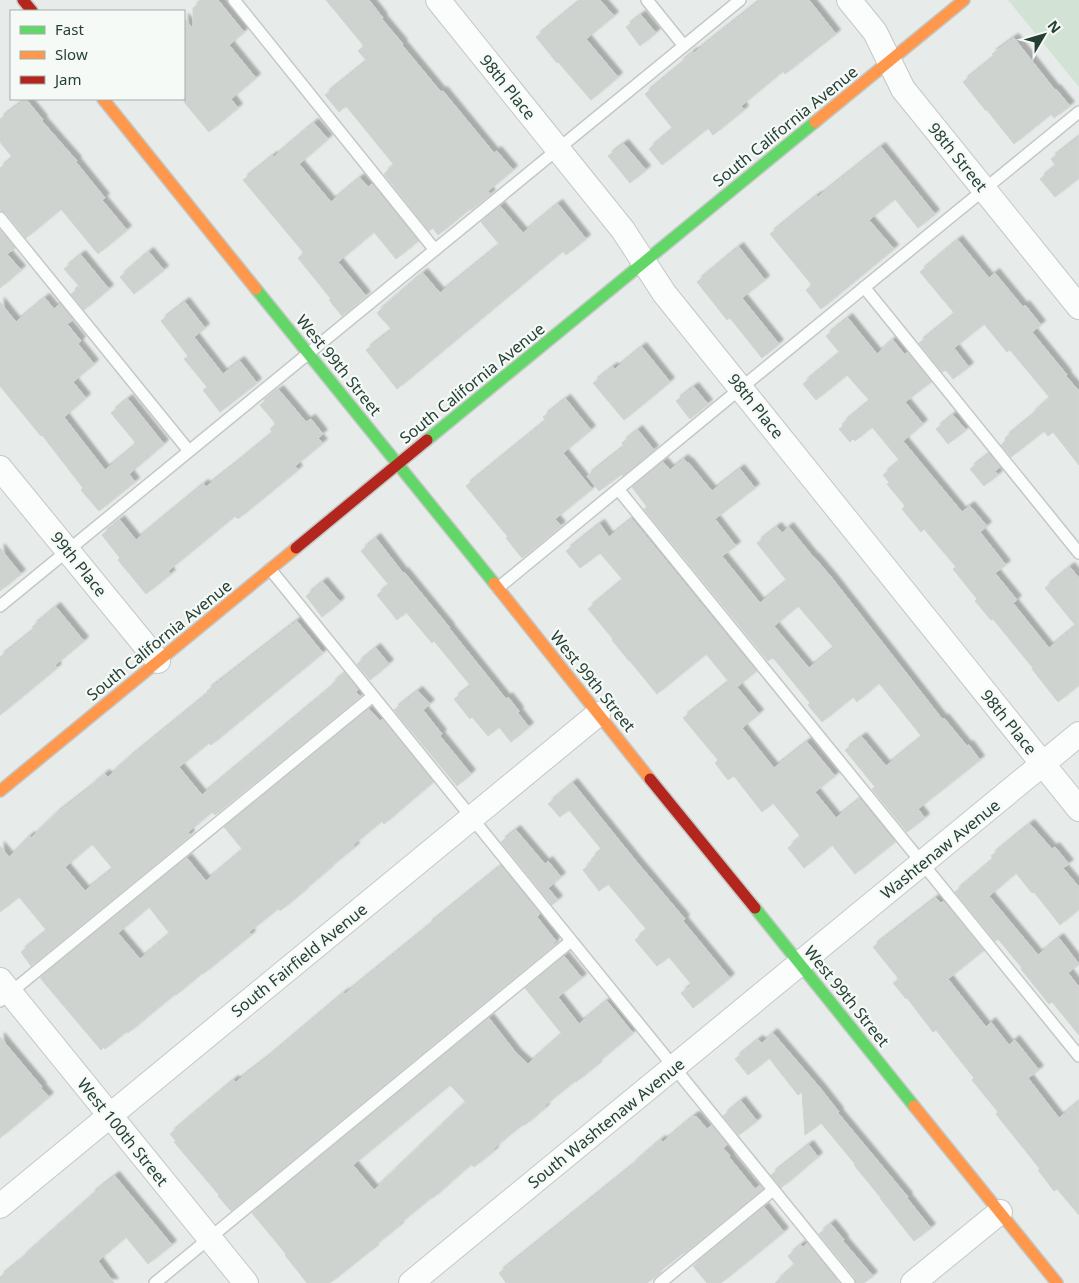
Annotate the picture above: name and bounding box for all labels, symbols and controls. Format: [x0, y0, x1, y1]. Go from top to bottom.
legend [10, 10, 185, 100]
north arrow [1019, 10, 1069, 60]
text: N [1044, 16, 1066, 37]
text: Fast [55, 19, 84, 39]
text: Slow [55, 44, 88, 64]
street label: 98th Place [475, 50, 541, 124]
street label: South California Avenue [708, 61, 862, 191]
text: Jam [53, 69, 82, 89]
street label: 98th Street [923, 118, 993, 196]
street label: West 99th Street [291, 310, 387, 420]
street label: South California Avenue [395, 318, 549, 448]
street label: 98th Place [723, 369, 789, 443]
street label: 99th Place [46, 527, 112, 601]
street label: South California Avenue [82, 575, 236, 705]
street label: West 99th Street [545, 626, 641, 736]
street label: 98th Place [976, 685, 1042, 759]
street label: Washtenaw Avenue [876, 794, 1004, 904]
street label: South Fairfield Avenue [226, 898, 372, 1022]
street label: West 99th Street [799, 941, 895, 1051]
street label: South Washtenaw Avenue [523, 1053, 689, 1193]
street label: West 100th Street [73, 1073, 174, 1191]

